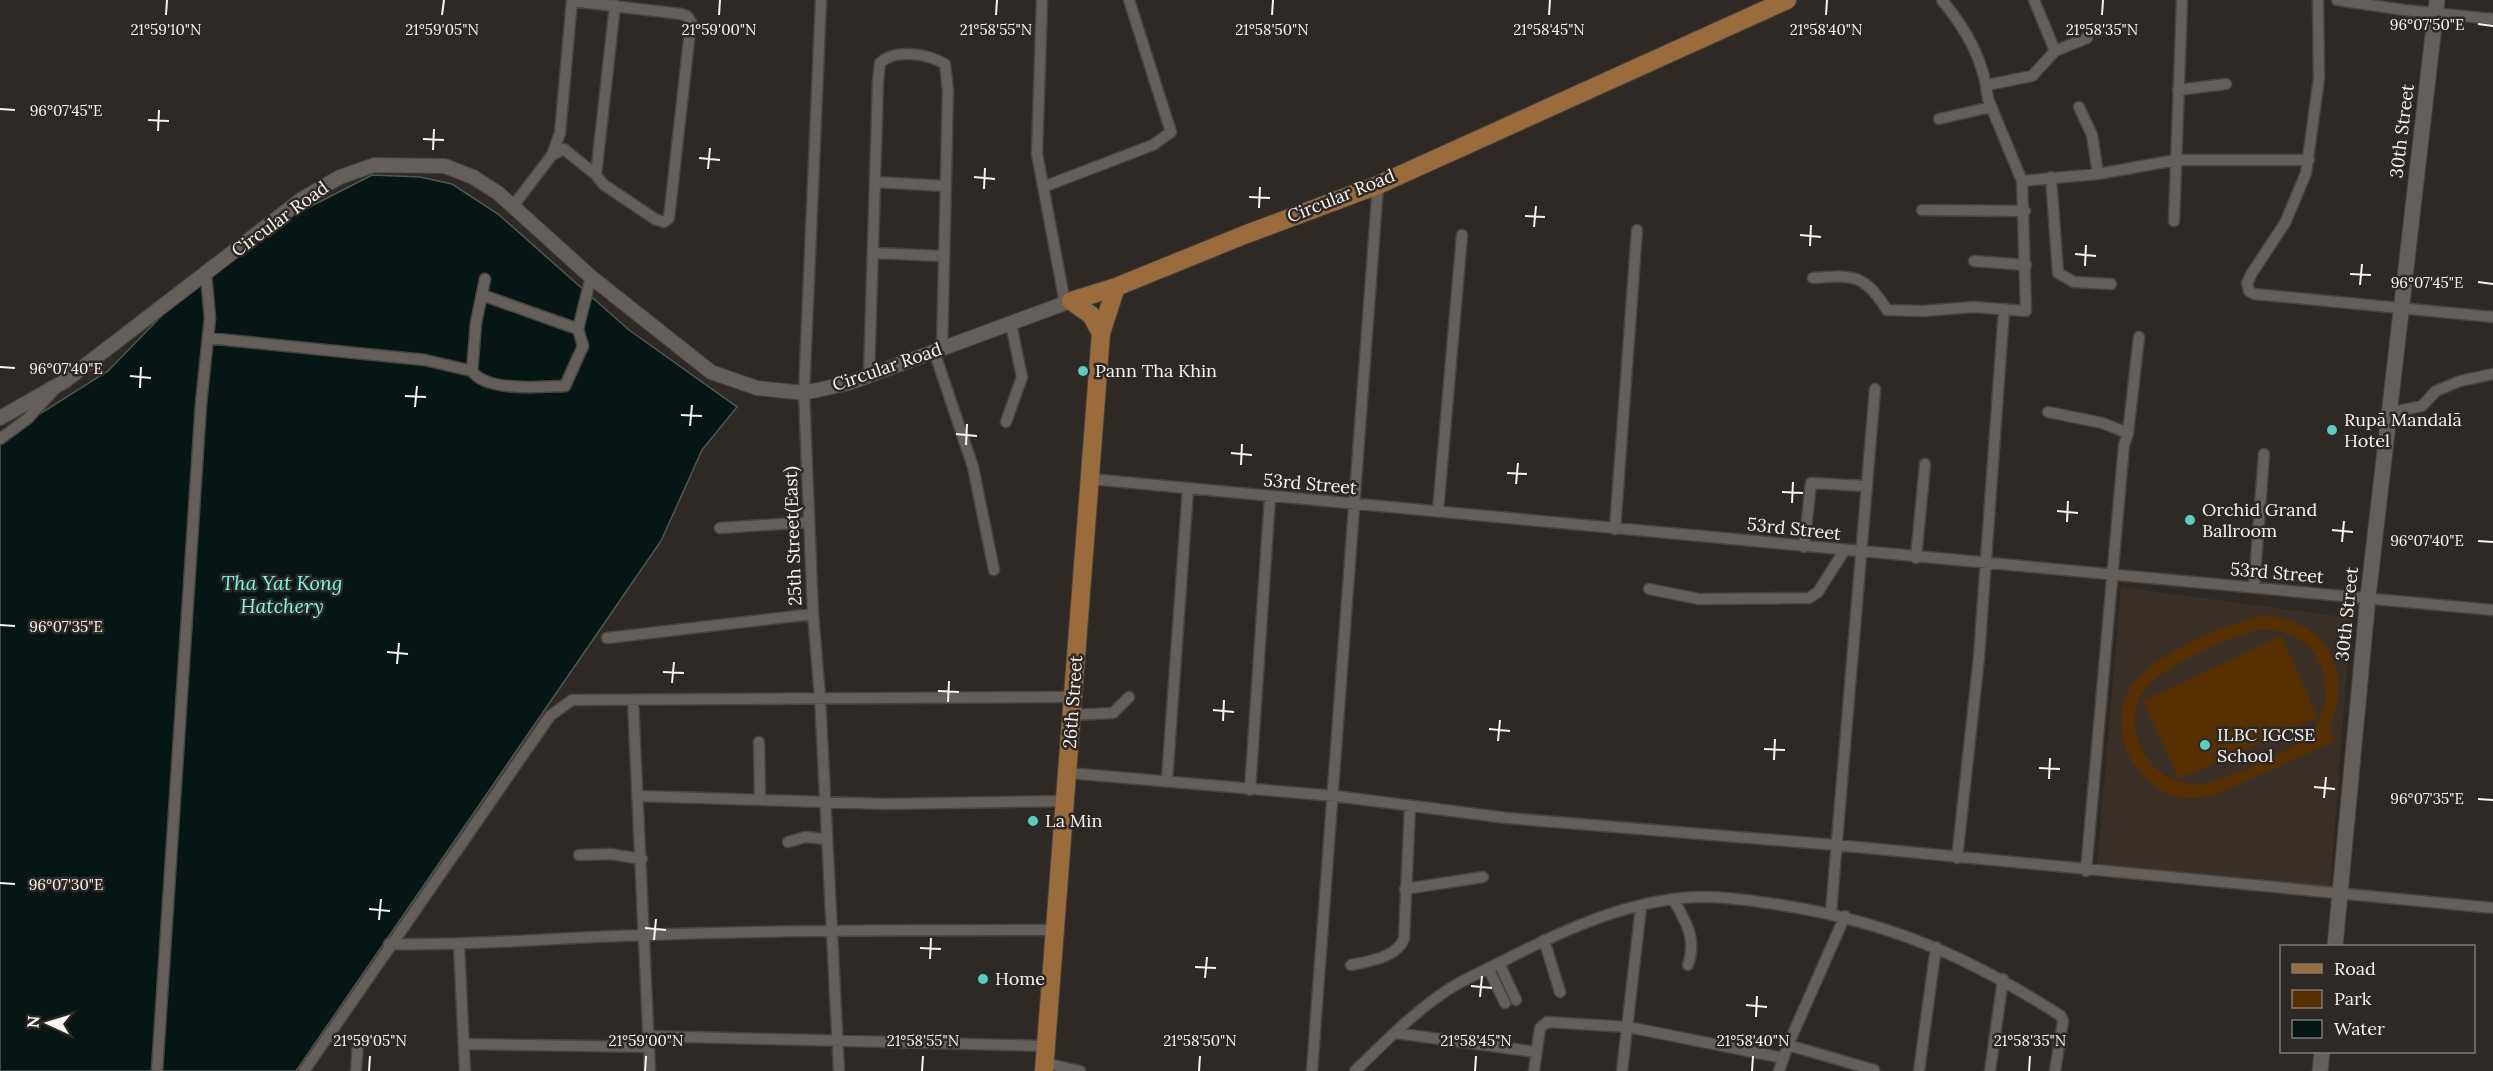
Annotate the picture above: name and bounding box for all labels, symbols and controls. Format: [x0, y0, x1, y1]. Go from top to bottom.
text: 96°07'50"E [2390, 15, 2464, 34]
text: 21°59'10"N [131, 20, 201, 39]
text: 21°59'05"N [405, 20, 479, 39]
text: 21°59'00"N [682, 20, 756, 39]
text: 21°58'55"N [960, 20, 1032, 39]
text: 21°58'50"N [1235, 20, 1309, 39]
text: 21°58'45"N [1513, 20, 1585, 39]
text: 21°58'40"N [1790, 20, 1862, 39]
text: 21°58'35"N [2066, 20, 2138, 39]
street label: 30th Street [2384, 83, 2419, 179]
text: 96°07'45"E [30, 101, 102, 120]
street label: Circular Road [1284, 163, 1398, 228]
street label: Circular Road [227, 176, 333, 261]
text: 96°07'45"E [2391, 273, 2463, 292]
street label: Circular Road [829, 337, 945, 396]
text: 96°07'40"E [29, 359, 103, 378]
place label: Pann Tha Khin [1095, 359, 1217, 382]
marker: Pann Tha Khin [1076, 364, 1090, 378]
place label: Rupā Mandalā Hotel [2344, 408, 2462, 452]
marker: Rupā Mandalā Hotel [2325, 423, 2339, 437]
street label: 25th Street(East) [779, 466, 806, 606]
street label: 53rd Street [1262, 468, 1358, 499]
place label: Orchid Grand Ballroom [2202, 498, 2317, 542]
street label: 53rd Street [1746, 512, 1842, 545]
marker: Orchid Grand Ballroom [2183, 513, 2197, 527]
text: 96°07'40"E [2390, 531, 2464, 550]
street label: 53rd Street [2229, 557, 2325, 588]
street label: 30th Street [2330, 566, 2363, 662]
water label: Tha Yat Kong Hatchery [222, 570, 342, 618]
text: 96°07'35"E [29, 617, 103, 636]
street label: 26th Street [1058, 654, 1087, 749]
place label: ILBC IGCSE School [2217, 723, 2315, 767]
marker: ILBC IGCSE School [2198, 738, 2212, 752]
text: 96°07'35"E [2390, 789, 2464, 808]
place label: La Min [1045, 809, 1102, 832]
marker: La Min [1026, 814, 1040, 828]
text: 96°07'30"E [29, 875, 103, 894]
legend [2280, 945, 2475, 1053]
text: Road [2334, 957, 2376, 980]
place label: Home [995, 967, 1045, 990]
marker: Home [976, 972, 990, 986]
text: Park [2334, 987, 2372, 1010]
north arrow [18, 993, 78, 1053]
text: N [23, 1015, 43, 1029]
text: Water [2334, 1017, 2385, 1040]
text: 21°59'05"N [333, 1031, 407, 1050]
text: 21°59'00"N [609, 1031, 683, 1050]
text: 21°58'55"N [887, 1031, 959, 1050]
text: 21°58'50"N [1163, 1031, 1237, 1050]
text: 21°58'45"N [1440, 1031, 1512, 1050]
text: 21°58'40"N [1717, 1031, 1789, 1050]
text: 21°58'35"N [1994, 1031, 2066, 1050]

